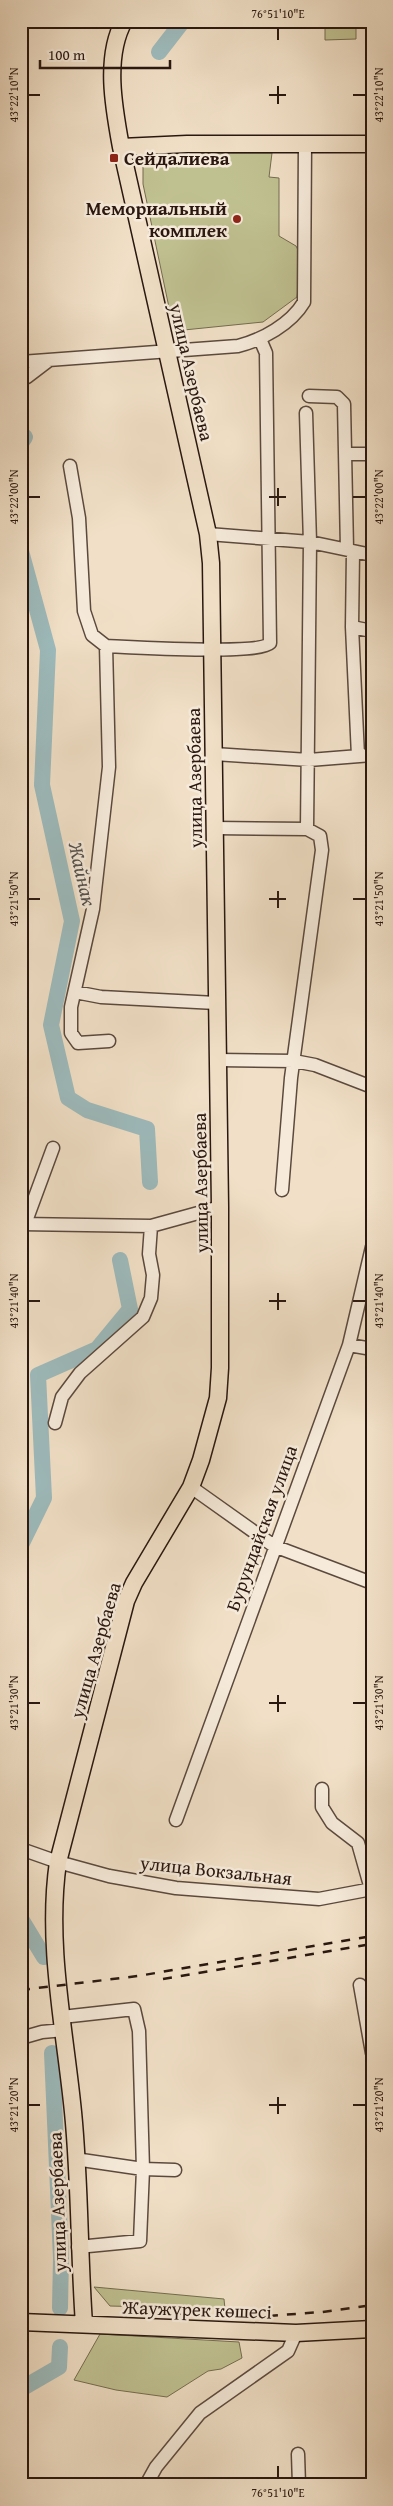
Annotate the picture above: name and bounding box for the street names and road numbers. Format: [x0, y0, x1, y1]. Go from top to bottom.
street label: улица Азербаева [162, 299, 221, 444]
street label: улица Азербаева [179, 708, 209, 849]
street label: улица Азербаева [185, 1113, 215, 1254]
street label: Бурундайская улица [218, 1441, 304, 1615]
street label: улица Азербаева [62, 1579, 128, 1722]
street label: улица Вокзальная [138, 1848, 294, 1892]
street label: улица Азербаева [41, 2131, 73, 2274]
street label: Жаужүрек көшесі [121, 2292, 272, 2326]

